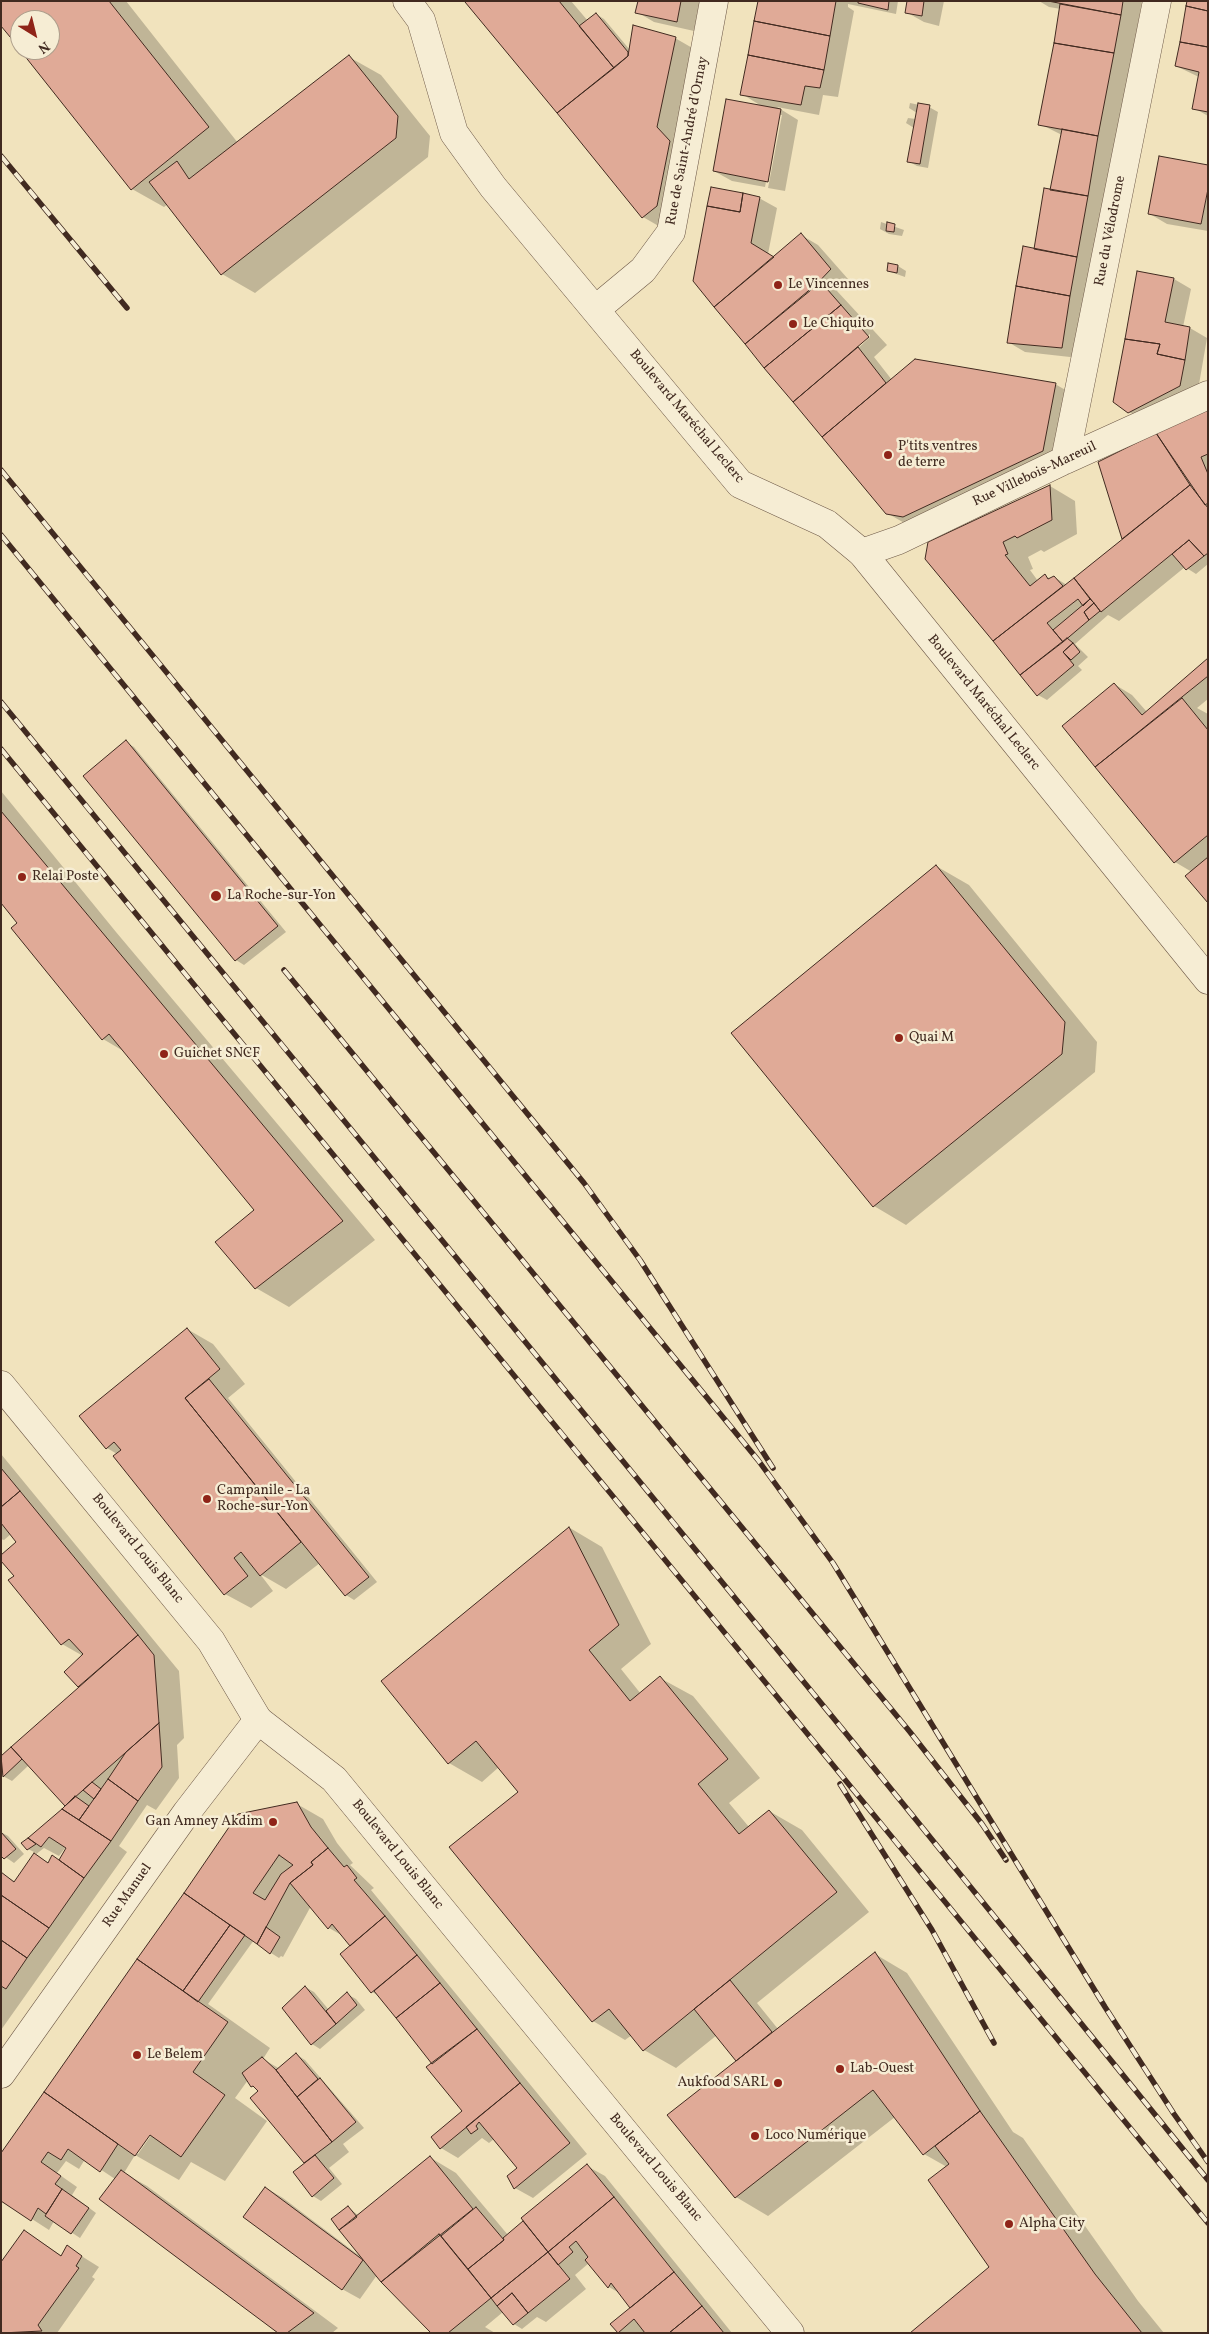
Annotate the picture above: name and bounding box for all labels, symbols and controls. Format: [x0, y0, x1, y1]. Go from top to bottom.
north arrow [10, 10, 60, 60]
text: N [34, 36, 53, 57]
street label: Rue de Saint-André d'Ornay [663, 55, 713, 227]
street label: Rue du Vélodrome [1092, 174, 1130, 288]
place label: Le Vincennes [788, 277, 869, 293]
marker: Le Vincennes [772, 279, 784, 291]
place label: Le Chiquito [803, 316, 874, 332]
marker: Le Chiquito [787, 318, 799, 330]
street label: Boulevard Maréchal Leclerc [625, 347, 747, 487]
place label: P'tits ventres de terre [898, 439, 977, 472]
street label: Rue Villebois-Mareuil [970, 439, 1100, 511]
marker: P'tits ventres de terre [882, 449, 894, 461]
street label: Boulevard Maréchal Leclerc [923, 632, 1043, 774]
place label: Relai Poste [32, 869, 99, 885]
marker: Relai Poste [16, 871, 28, 883]
place label: La Roche-sur-Yon [227, 888, 336, 904]
marker: La Roche-sur-Yon [209, 889, 223, 903]
place label: Quai M [909, 1030, 954, 1046]
marker: Quai M [893, 1032, 905, 1044]
place label: Guichet SNCF [174, 1046, 260, 1062]
marker: Guichet SNCF [158, 1048, 170, 1060]
place label: Campanile - La Roche-sur-Yon [217, 1483, 310, 1515]
street label: Boulevard Louis Blanc [88, 1491, 186, 1607]
marker: Campanile - La Roche-sur-Yon [201, 1493, 213, 1505]
street label: Boulevard Louis Blanc [348, 1797, 446, 1913]
place label: Gan Amney Akdim [145, 1814, 263, 1830]
marker: Gan Amney Akdim [267, 1816, 279, 1828]
street label: Rue Manuel [100, 1861, 156, 1931]
place label: Le Belem [147, 2047, 203, 2063]
marker: Le Belem [131, 2049, 143, 2061]
place label: Lab-Ouest [850, 2061, 914, 2077]
marker: Lab-Ouest [834, 2063, 846, 2075]
place label: Aukfood SARL [678, 2075, 768, 2091]
marker: Aukfood SARL [772, 2077, 784, 2089]
street label: Boulevard Louis Blanc [605, 2110, 705, 2226]
place label: Loco Numérique [765, 2128, 866, 2144]
marker: Loco Numérique [749, 2130, 761, 2142]
place label: Alpha City [1019, 2216, 1085, 2232]
marker: Alpha City [1003, 2218, 1015, 2230]

